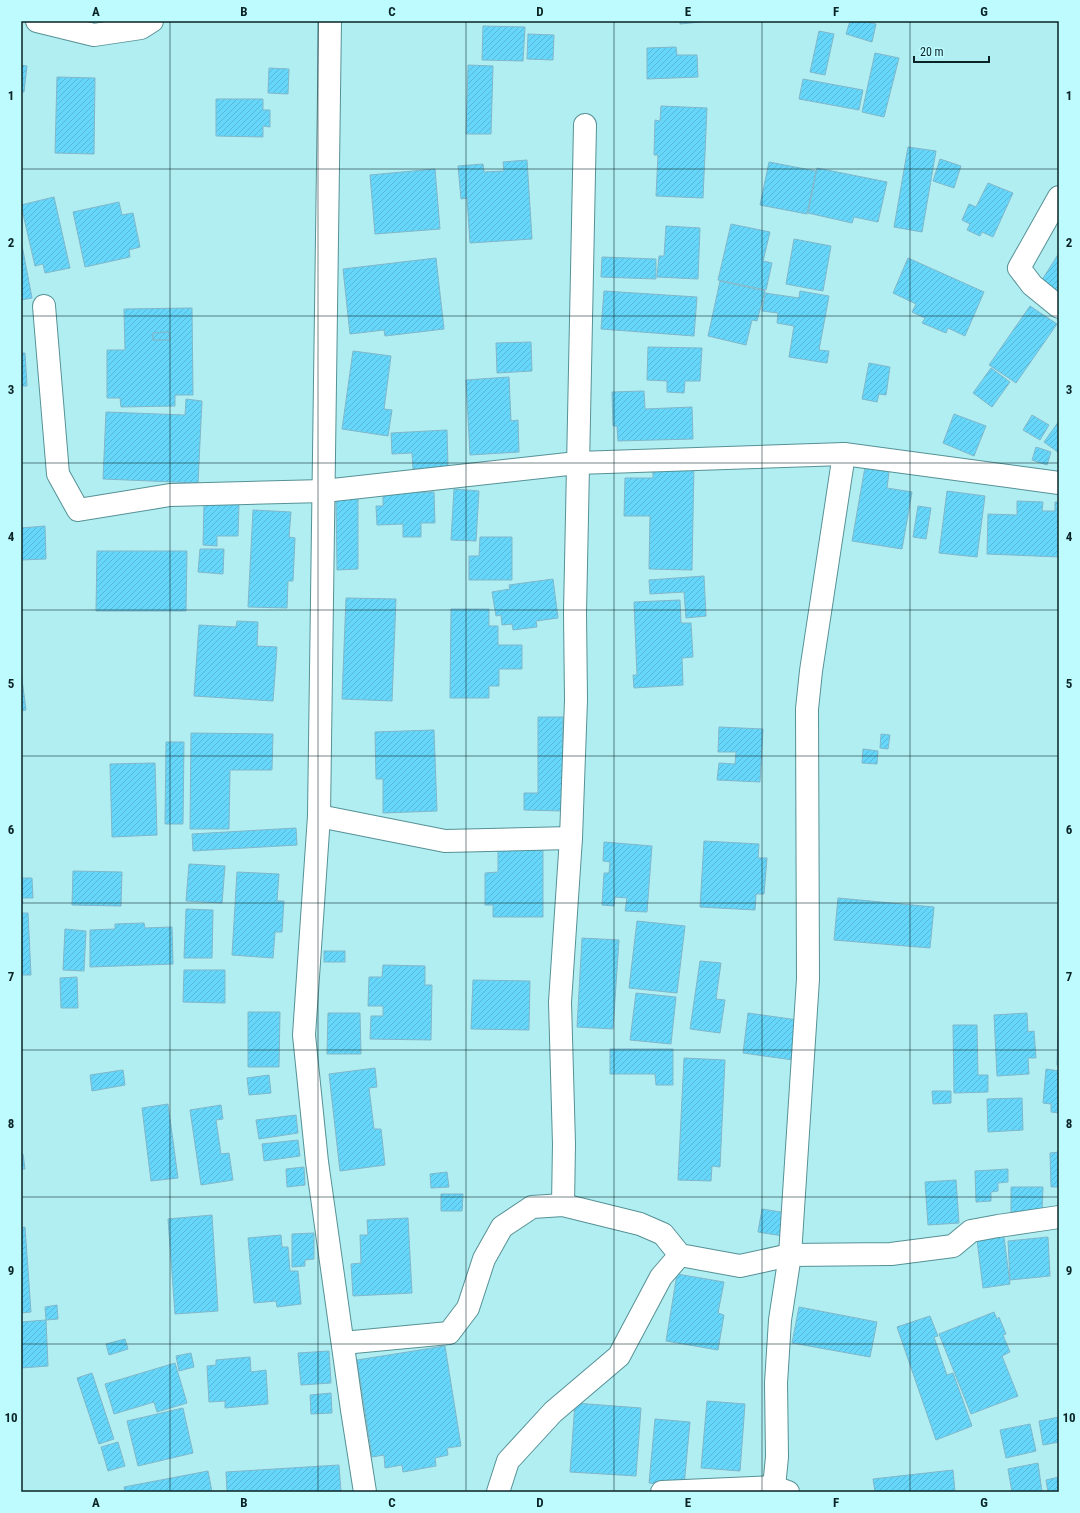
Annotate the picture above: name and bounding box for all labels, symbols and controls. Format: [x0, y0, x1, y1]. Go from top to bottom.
text: A [92, 4, 100, 19]
text: B [240, 4, 248, 19]
text: C [388, 4, 396, 19]
text: D [536, 4, 544, 19]
text: E [685, 4, 692, 19]
text: F [833, 4, 839, 19]
text: G [980, 4, 988, 19]
scale bar [914, 38, 989, 64]
text: 20 m [920, 45, 944, 59]
text: 1 [8, 88, 14, 103]
text: 1 [1066, 88, 1072, 103]
text: 2 [8, 235, 15, 250]
text: 2 [1066, 235, 1073, 250]
text: 3 [8, 382, 14, 397]
text: 3 [1066, 382, 1072, 397]
text: 4 [8, 529, 15, 544]
text: 4 [1066, 529, 1073, 544]
text: 5 [8, 676, 15, 691]
text: 5 [1066, 676, 1073, 691]
text: 6 [8, 822, 15, 837]
text: 6 [1066, 822, 1073, 837]
text: 7 [8, 969, 15, 984]
text: 7 [1066, 969, 1073, 984]
text: 8 [8, 1116, 14, 1131]
text: 8 [1066, 1116, 1072, 1131]
text: 9 [8, 1263, 14, 1278]
text: 9 [1066, 1263, 1072, 1278]
text: 10 [4, 1410, 18, 1425]
text: 10 [1062, 1410, 1076, 1425]
text: A [92, 1495, 100, 1510]
text: B [240, 1495, 248, 1510]
text: C [388, 1495, 396, 1510]
text: D [536, 1495, 544, 1510]
text: E [685, 1495, 692, 1510]
text: F [833, 1495, 839, 1510]
text: G [980, 1495, 988, 1510]

